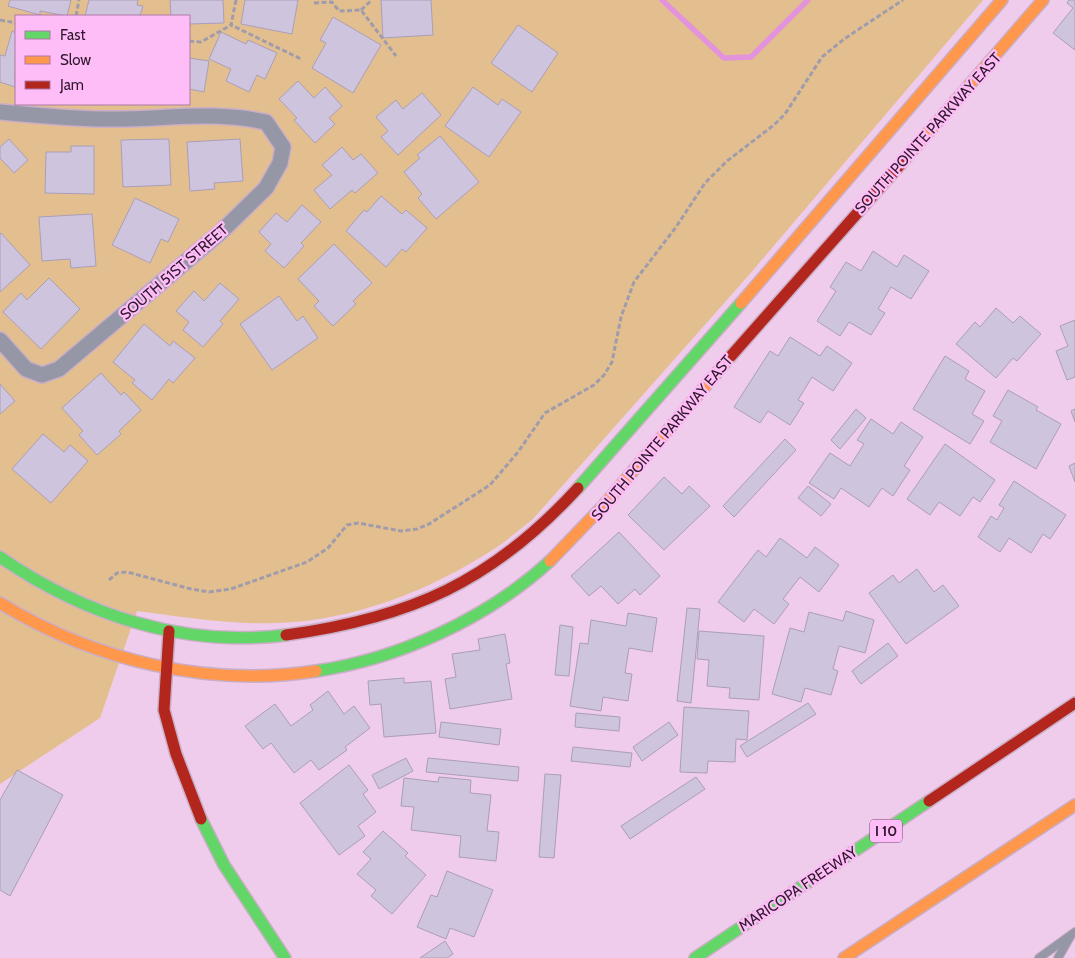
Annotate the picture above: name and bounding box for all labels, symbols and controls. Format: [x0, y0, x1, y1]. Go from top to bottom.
legend [15, 15, 190, 105]
text: Fast [60, 26, 85, 44]
street label: SOUTH POINTE PARKWAY EAST [851, 49, 1005, 217]
text: Slow [60, 51, 91, 69]
text: Jam [59, 76, 84, 94]
street label: SOUTH 51ST STREET [117, 220, 231, 324]
street label: SOUTH POINTE PARKWAY EAST [588, 352, 736, 524]
road number: I 10 [870, 819, 902, 842]
street label: MARICOPA FREEWAY [735, 842, 861, 935]

